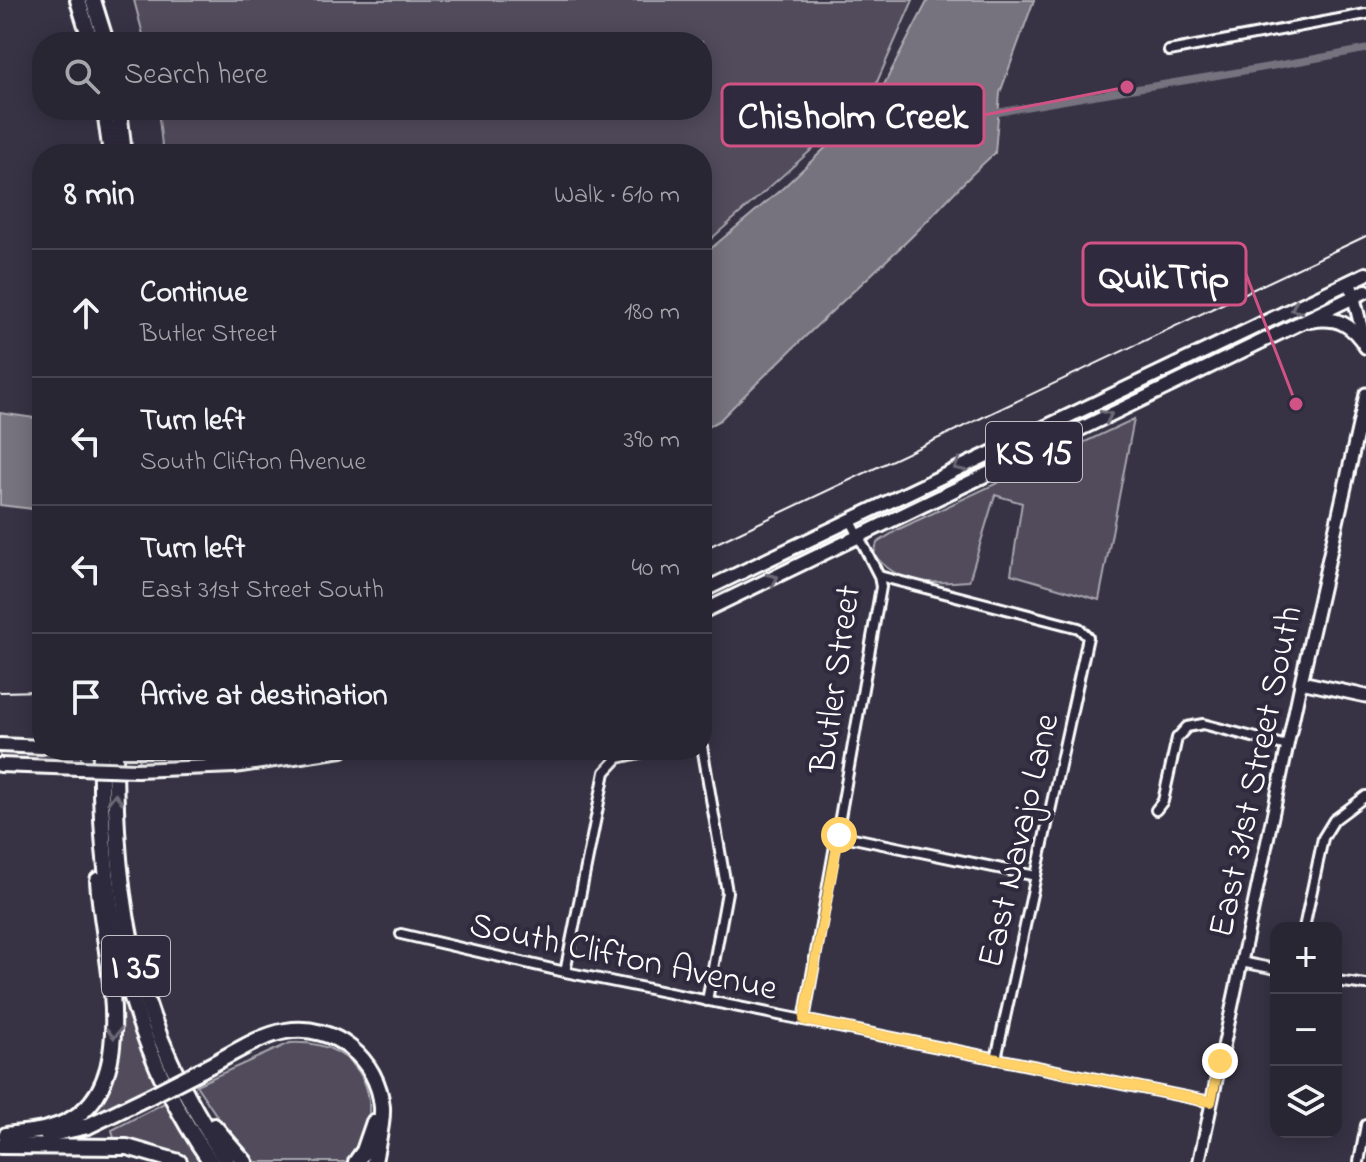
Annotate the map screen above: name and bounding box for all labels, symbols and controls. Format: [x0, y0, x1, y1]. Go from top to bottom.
search box [32, 32, 712, 120]
icon: search [60, 54, 104, 98]
text: Search here [124, 54, 268, 98]
callout: Chisholm Creek [722, 84, 984, 146]
text: Chisholm Creek [738, 91, 970, 147]
text: 8 min [64, 171, 135, 221]
text: Walk · 610 m [554, 177, 680, 215]
callout: QuikTrip [1083, 243, 1246, 305]
text: QuikTrip [1099, 251, 1229, 307]
text: Continue [140, 272, 248, 316]
icon: ahead [64, 291, 108, 335]
text: 180 m [624, 294, 680, 332]
one-way arrow [1289, 298, 1304, 314]
text: Butler Street [140, 316, 277, 354]
text: Turn left [140, 400, 245, 444]
one-way arrow [1099, 410, 1114, 426]
icon: left [64, 419, 108, 463]
text: 390 m [624, 422, 680, 460]
road number: KS 15 [986, 422, 1082, 482]
text: South Clifton Avenue [140, 444, 366, 482]
one-way arrow [953, 456, 967, 472]
text: Turn left [140, 528, 245, 572]
icon: left [64, 547, 108, 591]
text: 40 m [631, 550, 680, 588]
text: East 31st Street South [140, 572, 384, 610]
one-way arrow [765, 573, 779, 589]
street label: Butler Street [798, 582, 877, 778]
street label: East 31st Street South [1196, 601, 1318, 943]
icon: arrive [64, 675, 108, 719]
text: Arrive at destination [140, 675, 388, 719]
street label: East Navajo Lane [965, 708, 1076, 973]
one-way arrow [106, 792, 124, 805]
route start [821, 817, 857, 853]
street label: South Clifton Avenue [464, 900, 783, 1017]
map controls [1270, 922, 1342, 1138]
button: + [1270, 922, 1342, 994]
road number: I 35 [102, 936, 170, 996]
button: − [1270, 994, 1342, 1066]
one-way arrow [105, 1027, 122, 1040]
route end [1202, 1043, 1238, 1079]
button: layers [1270, 1066, 1342, 1138]

